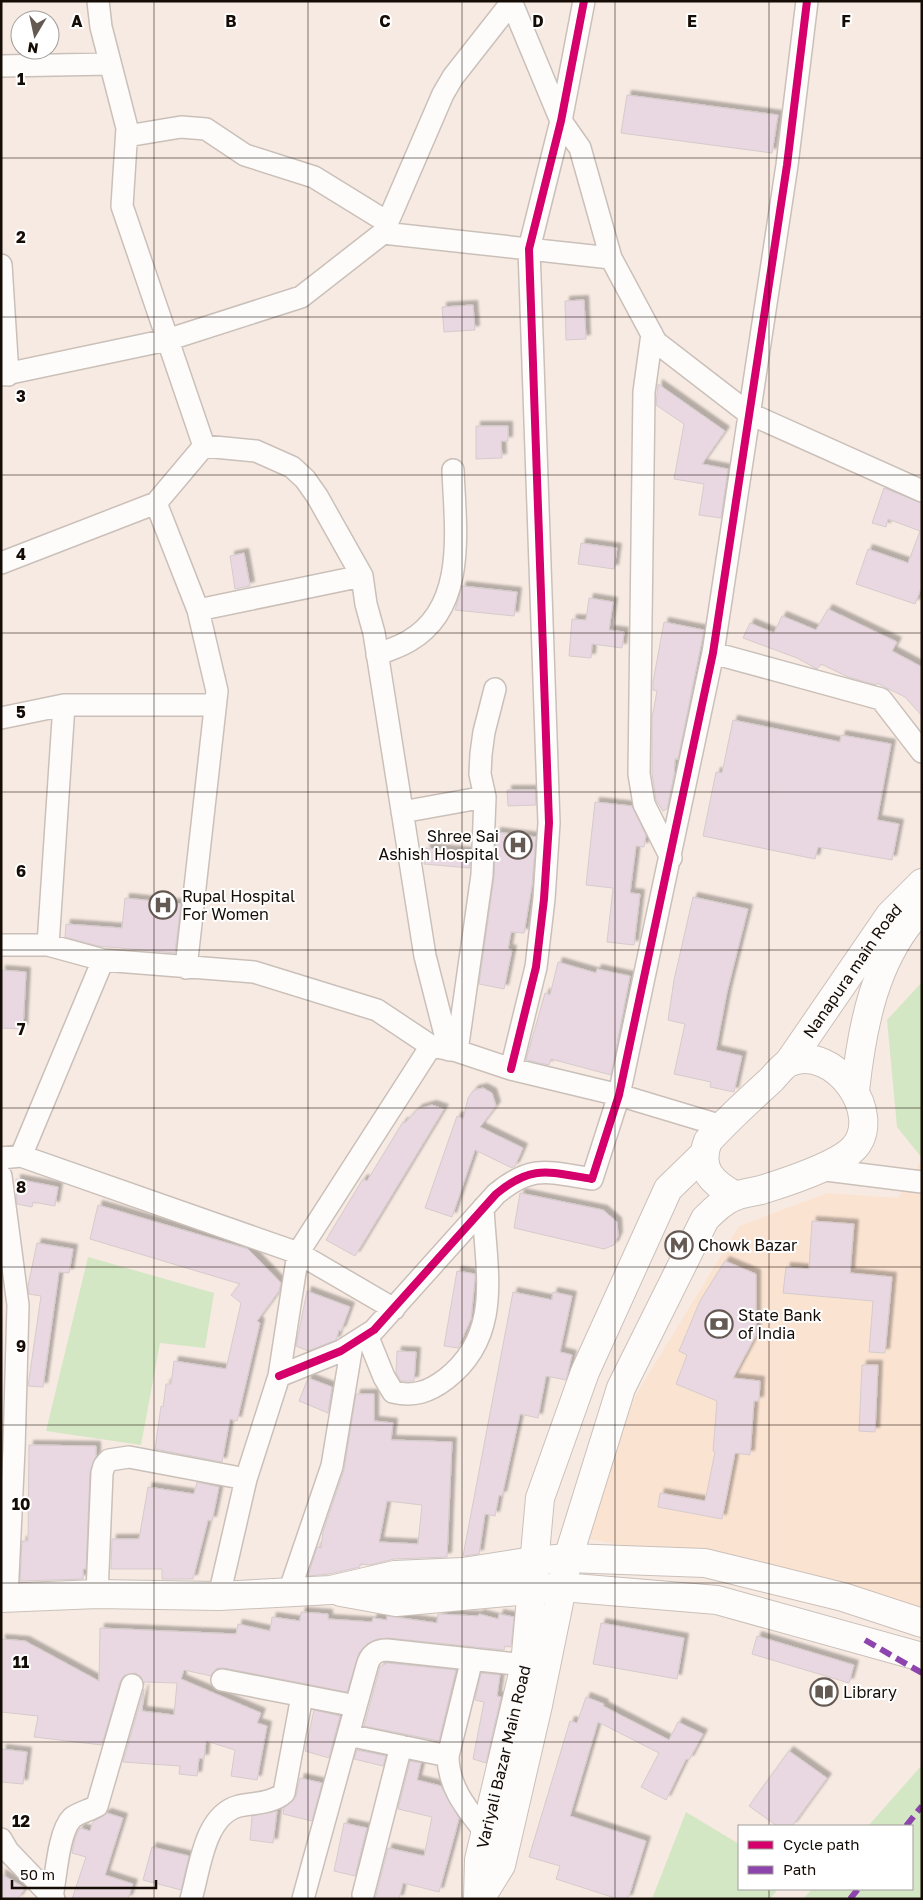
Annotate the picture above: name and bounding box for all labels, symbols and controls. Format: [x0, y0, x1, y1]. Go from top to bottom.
north arrow [10, 10, 60, 60]
text: A [71, 11, 83, 31]
text: B [225, 11, 237, 31]
text: C [379, 11, 391, 31]
text: D [532, 11, 544, 31]
text: E [687, 11, 697, 31]
text: F [841, 11, 851, 31]
text: N [26, 39, 39, 58]
text: 1 [17, 69, 25, 89]
text: 2 [16, 227, 26, 247]
text: 3 [16, 386, 26, 406]
text: 4 [16, 544, 26, 564]
text: 5 [16, 702, 26, 722]
place label: Shree Sai Ashish Hospital [379, 826, 499, 864]
hospital icon: Shree Sai Ashish Hospital [503, 830, 533, 860]
text: 6 [16, 861, 26, 881]
place label: Rupal Hospital For Women [182, 886, 295, 924]
hospital icon: Rupal Hospital For Women [148, 890, 178, 920]
street label: Nanapura main Road [798, 899, 906, 1042]
text: 7 [17, 1019, 26, 1039]
text: 8 [16, 1177, 26, 1197]
metro station icon: Chowk Bazar [664, 1230, 694, 1260]
place label: Chowk Bazar [698, 1235, 797, 1255]
place label: State Bank of India [738, 1305, 822, 1343]
bank icon: State Bank of India [704, 1309, 734, 1339]
text: 9 [16, 1336, 26, 1356]
text: 10 [12, 1494, 30, 1514]
text: 11 [13, 1652, 29, 1672]
street label: Variyali Bazar Main Road [472, 1663, 535, 1851]
library icon: Library [809, 1677, 839, 1707]
place label: Library [843, 1682, 897, 1702]
text: 12 [12, 1811, 30, 1831]
legend [738, 1825, 913, 1890]
text: Cycle path [783, 1835, 859, 1853]
scale bar [12, 1858, 156, 1890]
text: Path [783, 1860, 816, 1878]
text: 50 m [20, 1865, 55, 1883]

